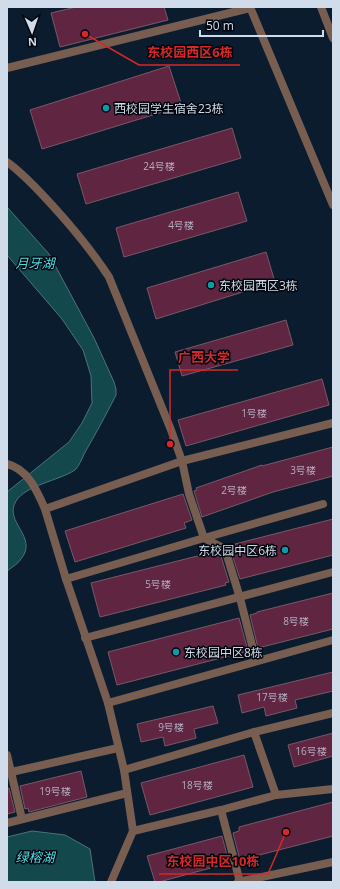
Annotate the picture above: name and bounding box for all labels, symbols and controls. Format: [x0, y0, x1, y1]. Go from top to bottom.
north arrow [12, 12, 52, 52]
scale bar [200, 12, 323, 38]
text: 50 m [206, 17, 234, 34]
text: N [28, 35, 37, 50]
callout: 东校园西区6栋 [139, 40, 240, 65]
text: 东校园西区6栋 [147, 43, 233, 61]
place label: 西校园学生宿舍23栋 [114, 100, 224, 117]
marker: 西校园学生宿舍23栋 [101, 103, 111, 113]
house number: 24号楼 [143, 159, 175, 173]
house number: 4号楼 [168, 218, 194, 232]
water label: 月牙湖 [15, 254, 56, 272]
place label: 东校园西区3栋 [219, 277, 298, 294]
marker: 东校园西区3栋 [206, 280, 216, 290]
callout: 广西大学 [170, 345, 238, 370]
text: 广西大学 [178, 348, 230, 366]
house number: 1号楼 [241, 406, 267, 420]
house number: 3号楼 [290, 463, 316, 477]
house number: 2号楼 [221, 483, 247, 497]
place label: 东校园中区6栋 [198, 542, 277, 559]
marker: 东校园中区6栋 [280, 545, 290, 555]
house number: 5号楼 [145, 577, 171, 591]
house number: 8号楼 [283, 614, 309, 628]
place label: 东校园中区8栋 [184, 644, 263, 661]
marker: 东校园中区8栋 [171, 647, 181, 657]
house number: 17号楼 [256, 690, 288, 704]
house number: 9号楼 [158, 720, 184, 734]
house number: 16号楼 [295, 744, 327, 758]
house number: 18号楼 [181, 778, 213, 792]
house number: 19号楼 [39, 784, 71, 798]
water label: 绿榕湖 [15, 848, 56, 866]
callout: 东校园中区10栋 [159, 849, 268, 874]
text: 东校园中区10栋 [167, 852, 259, 870]

